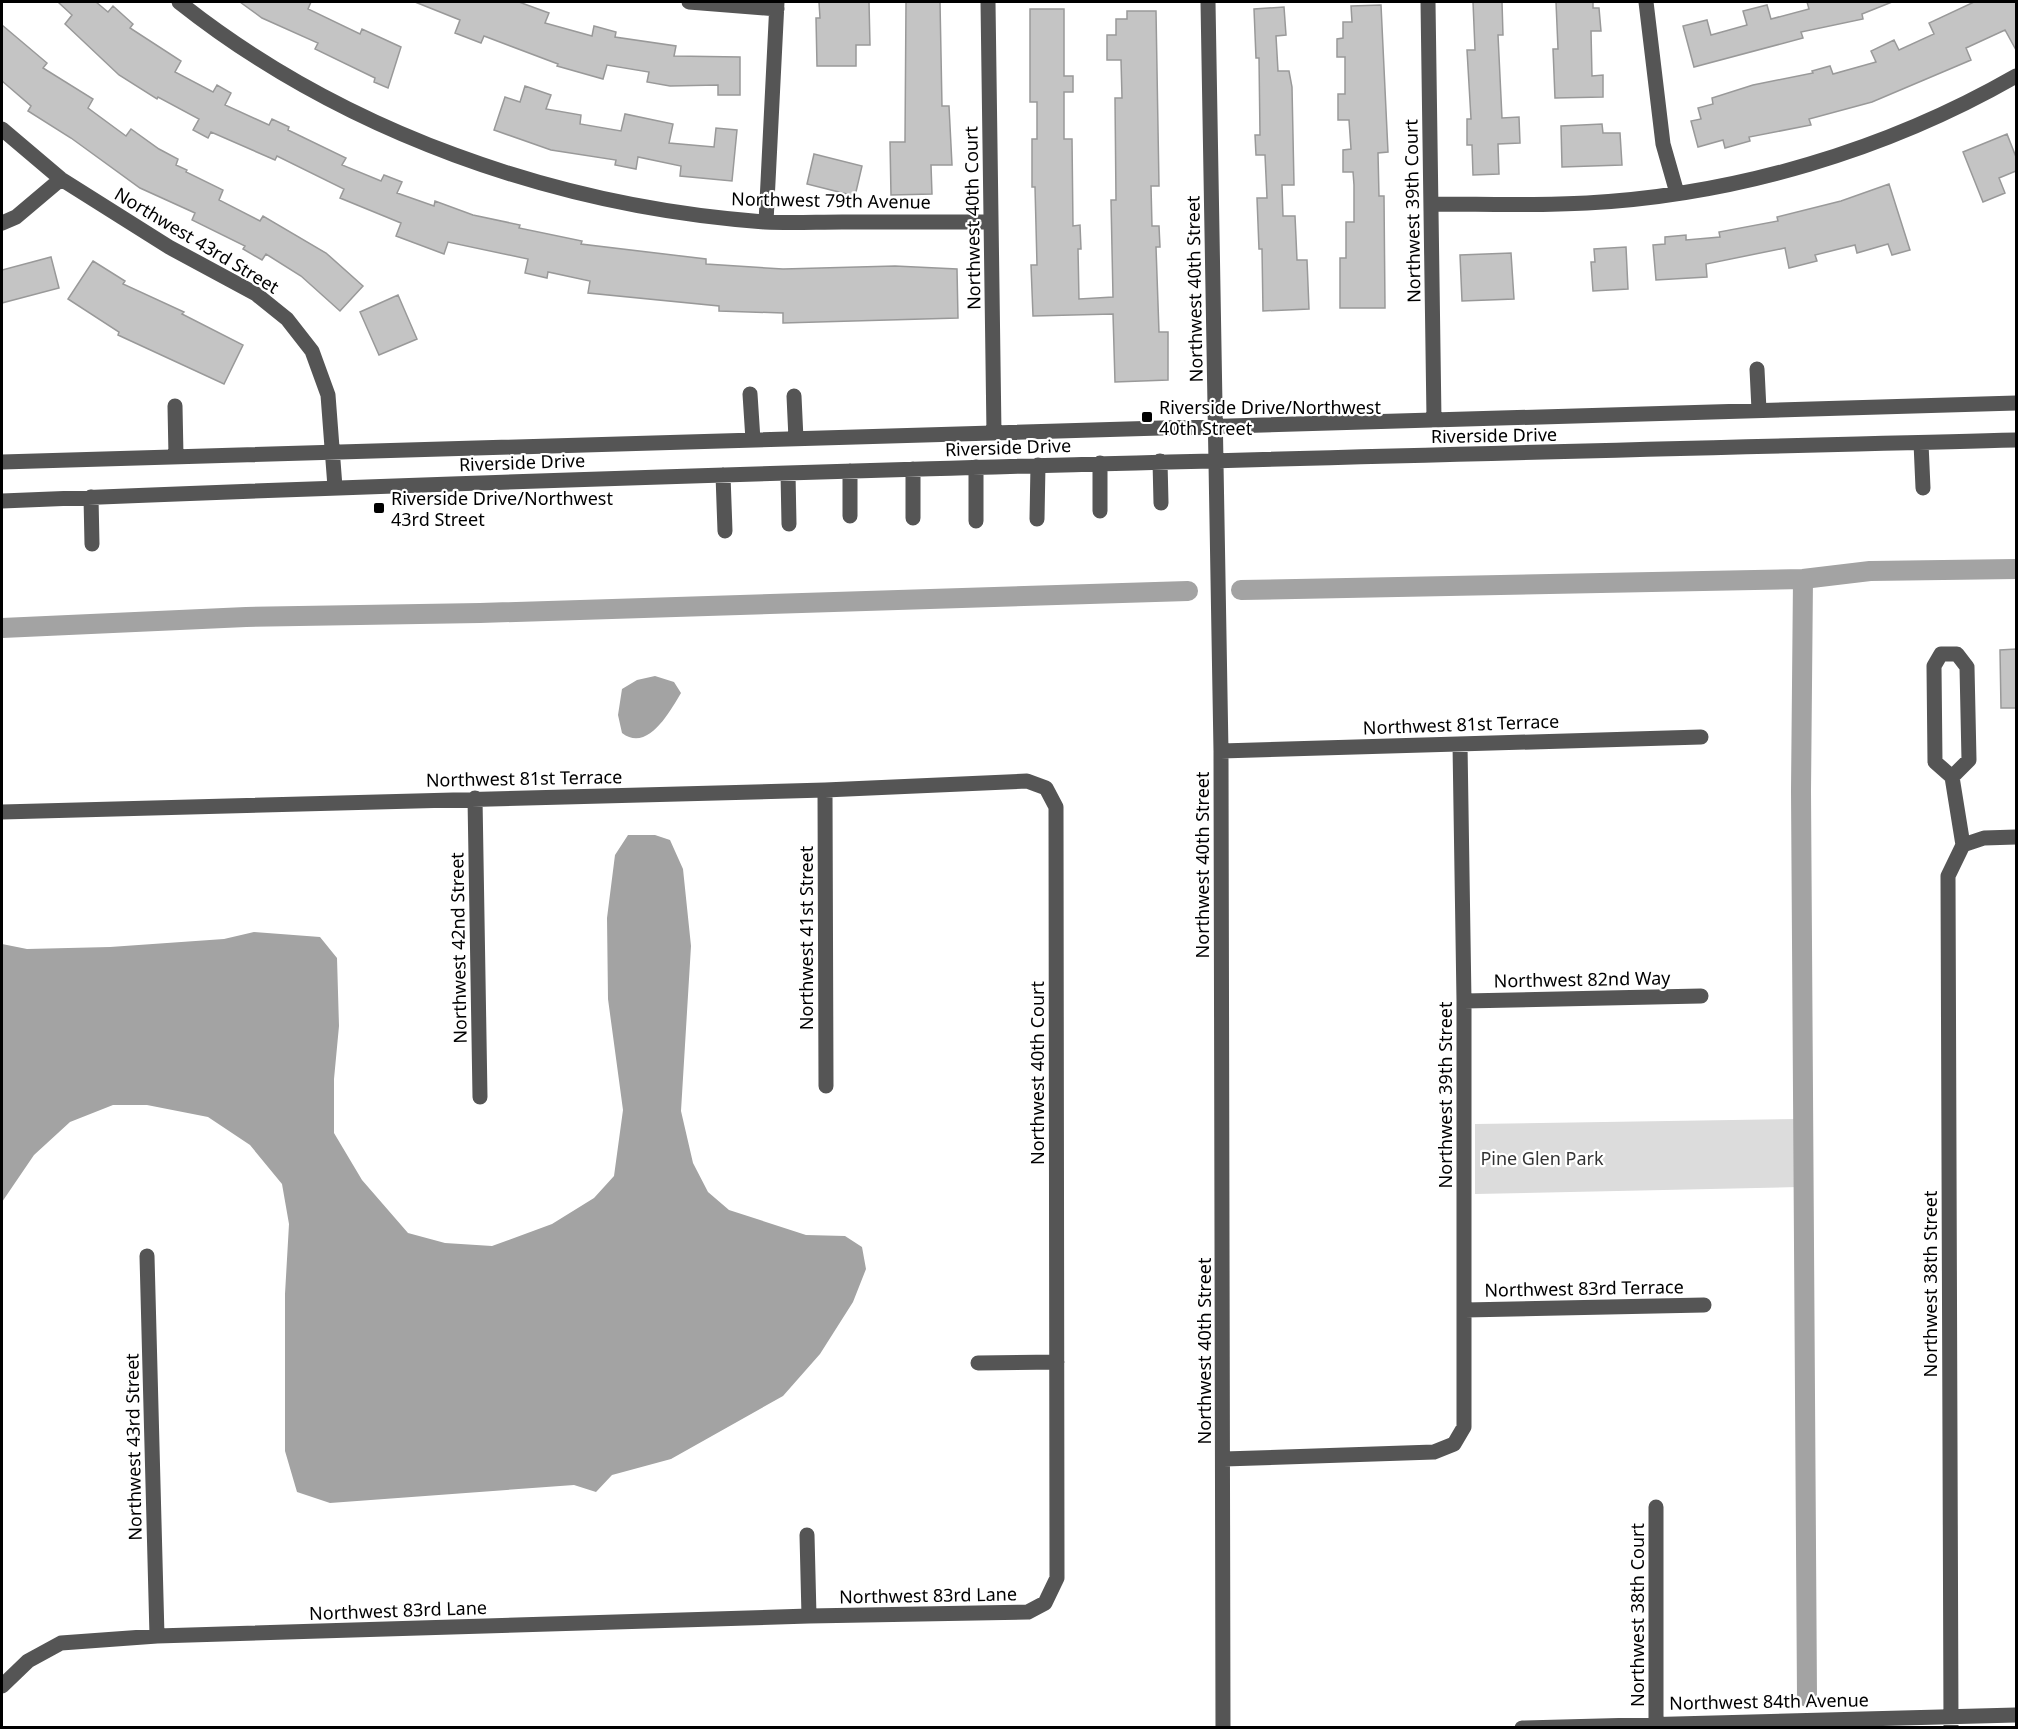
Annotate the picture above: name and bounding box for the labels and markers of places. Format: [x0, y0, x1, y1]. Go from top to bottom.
place label: Riverside Drive/Northwest 40th Street [1159, 395, 1381, 440]
marker: Riverside Drive/Northwest 40th Street [1140, 410, 1154, 424]
place label: Riverside Drive/Northwest 43rd Street [391, 486, 613, 531]
marker: Riverside Drive/Northwest 43rd Street [372, 501, 386, 515]

